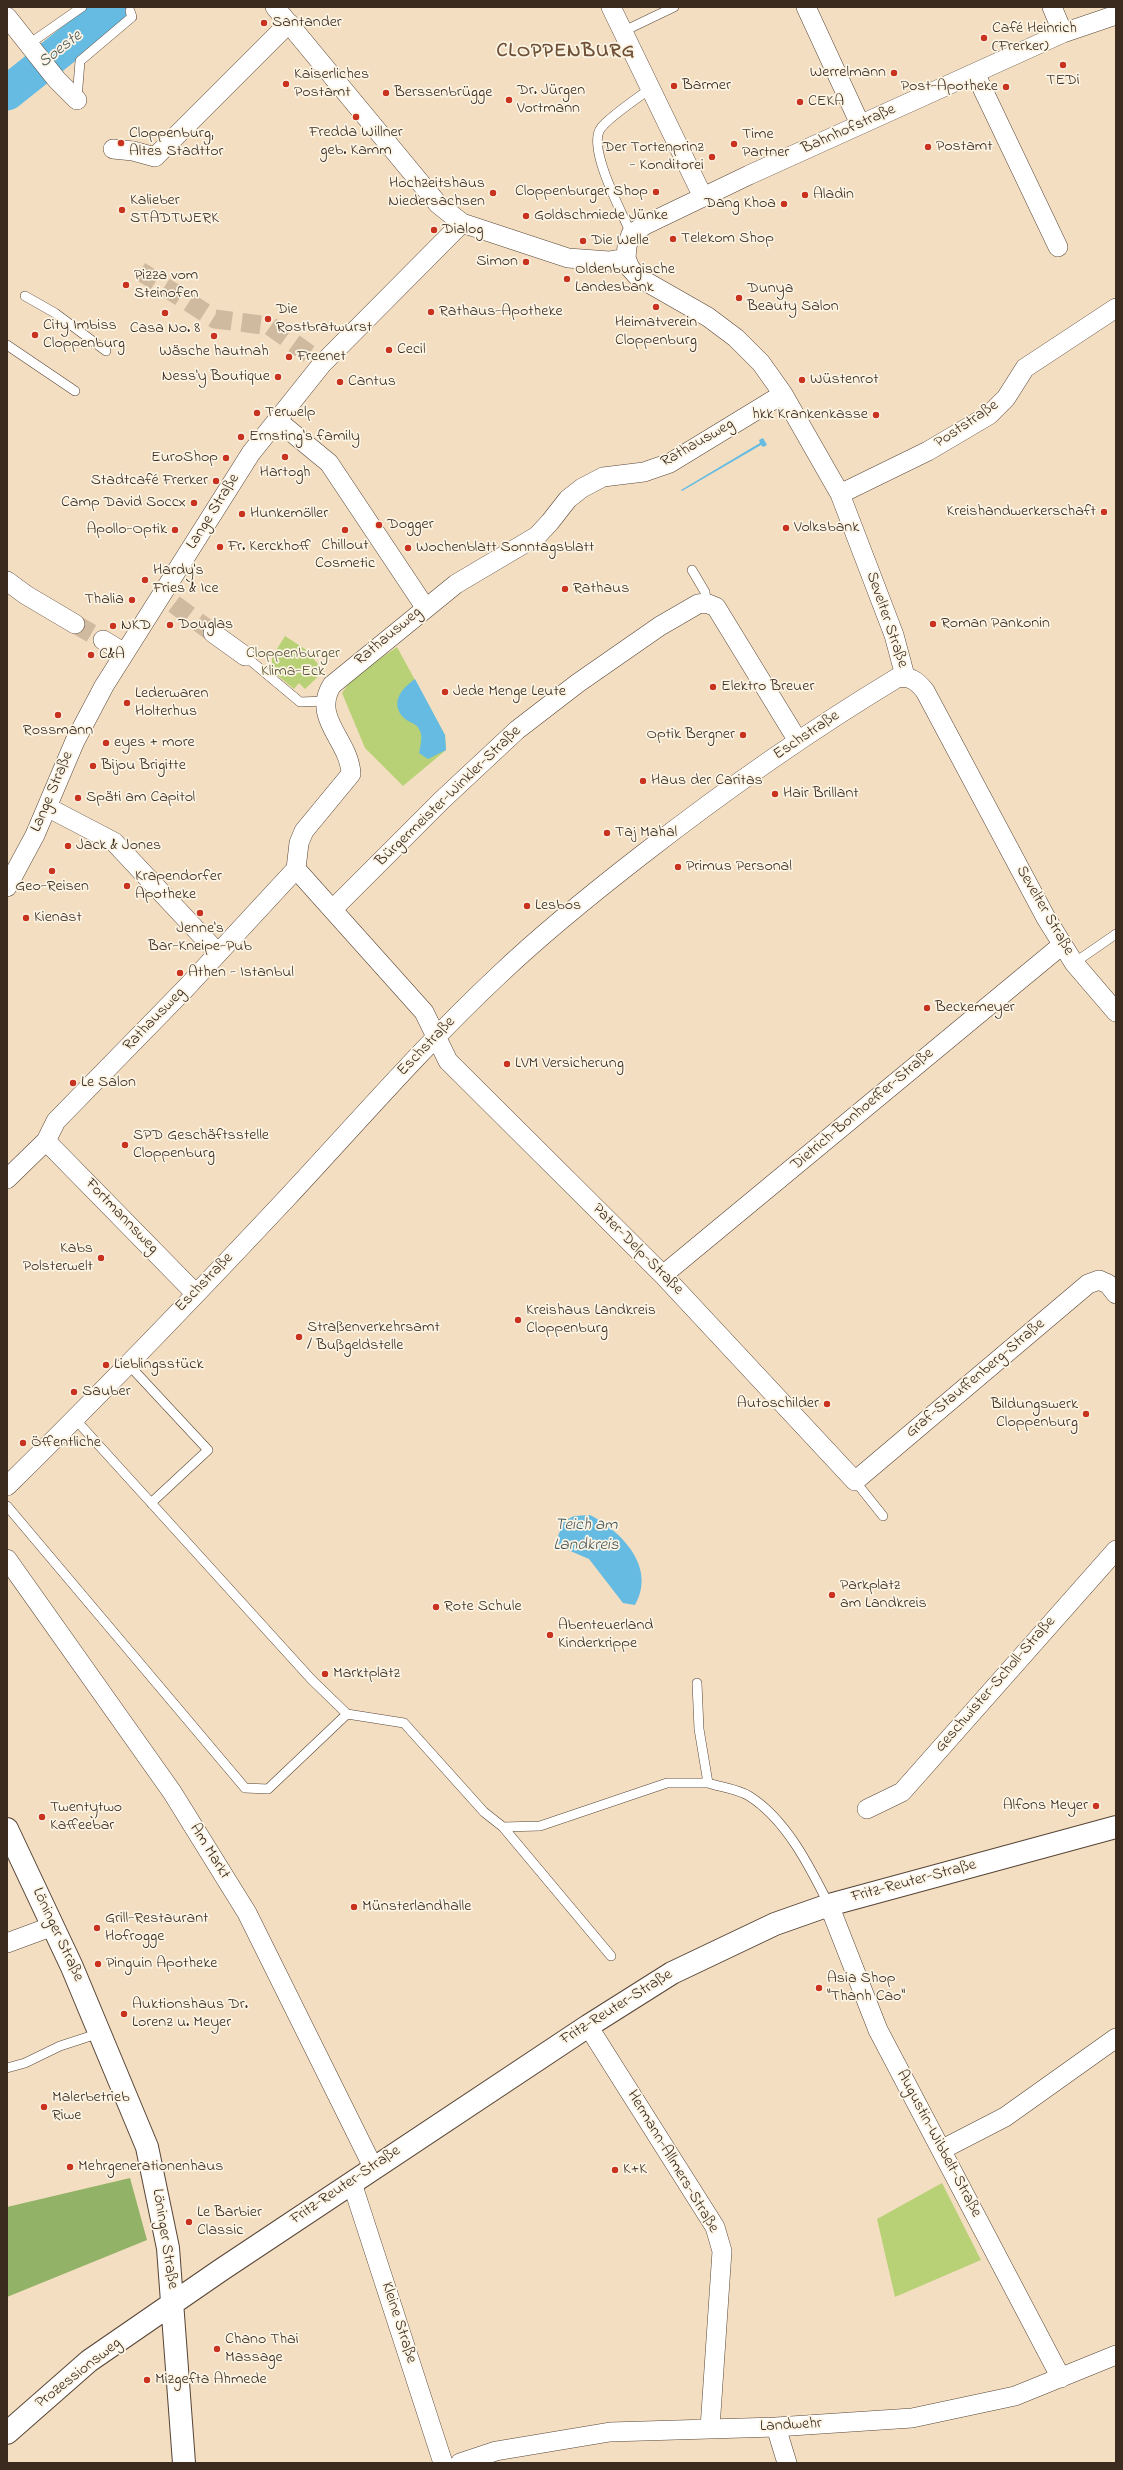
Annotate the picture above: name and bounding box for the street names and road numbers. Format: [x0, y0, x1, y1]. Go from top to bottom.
street label: Bahnhofstraße [799, 101, 899, 159]
street label: Poststraße [931, 397, 1003, 453]
street label: Rathausweg [658, 415, 738, 473]
street label: Lange Straße [183, 471, 245, 553]
street label: Sevelter Straße [861, 569, 911, 671]
street label: Rathausweg [352, 604, 426, 670]
street label: Eschstraße [770, 707, 844, 765]
street label: Bürgermeister-Winkler-Straße [372, 722, 526, 872]
street label: Lange Straße [27, 749, 79, 835]
street label: Sevelter Straße [1011, 863, 1077, 959]
street label: Rathausweg [120, 984, 190, 1056]
street label: Eschstraße [394, 1013, 460, 1081]
street label: Dietrich-Bonhoeffer-Straße [788, 1045, 938, 1175]
street label: Fortmannsweg [80, 1175, 162, 1259]
street label: Pater-Delp-Straße [587, 1200, 687, 1300]
street label: Eschstraße [172, 1249, 238, 1317]
street label: Graf-Stauffenberg-Straße [903, 1315, 1049, 1443]
street label: Geschwister-Scholl-Straße [932, 1613, 1060, 1757]
street label: Am Markt [184, 1821, 234, 1883]
street label: Fritz-Reuter-Straße [849, 1856, 979, 1908]
street label: Löninger Straße [27, 1885, 87, 1985]
street label: Fritz-Reuter-Straße [557, 1966, 677, 2050]
street label: Augustin-Wibbelt-Straße [891, 2067, 985, 2221]
street label: Hermann-Allmers-Straße [622, 2087, 722, 2237]
street label: Fritz-Reuter-Straße [287, 2142, 405, 2230]
street label: Löninger Straße [147, 2188, 181, 2290]
street label: Kleine Straße [376, 2280, 420, 2366]
street label: Prozessionsweg [32, 2334, 126, 2414]
street label: Landwehr [760, 2415, 822, 2437]

